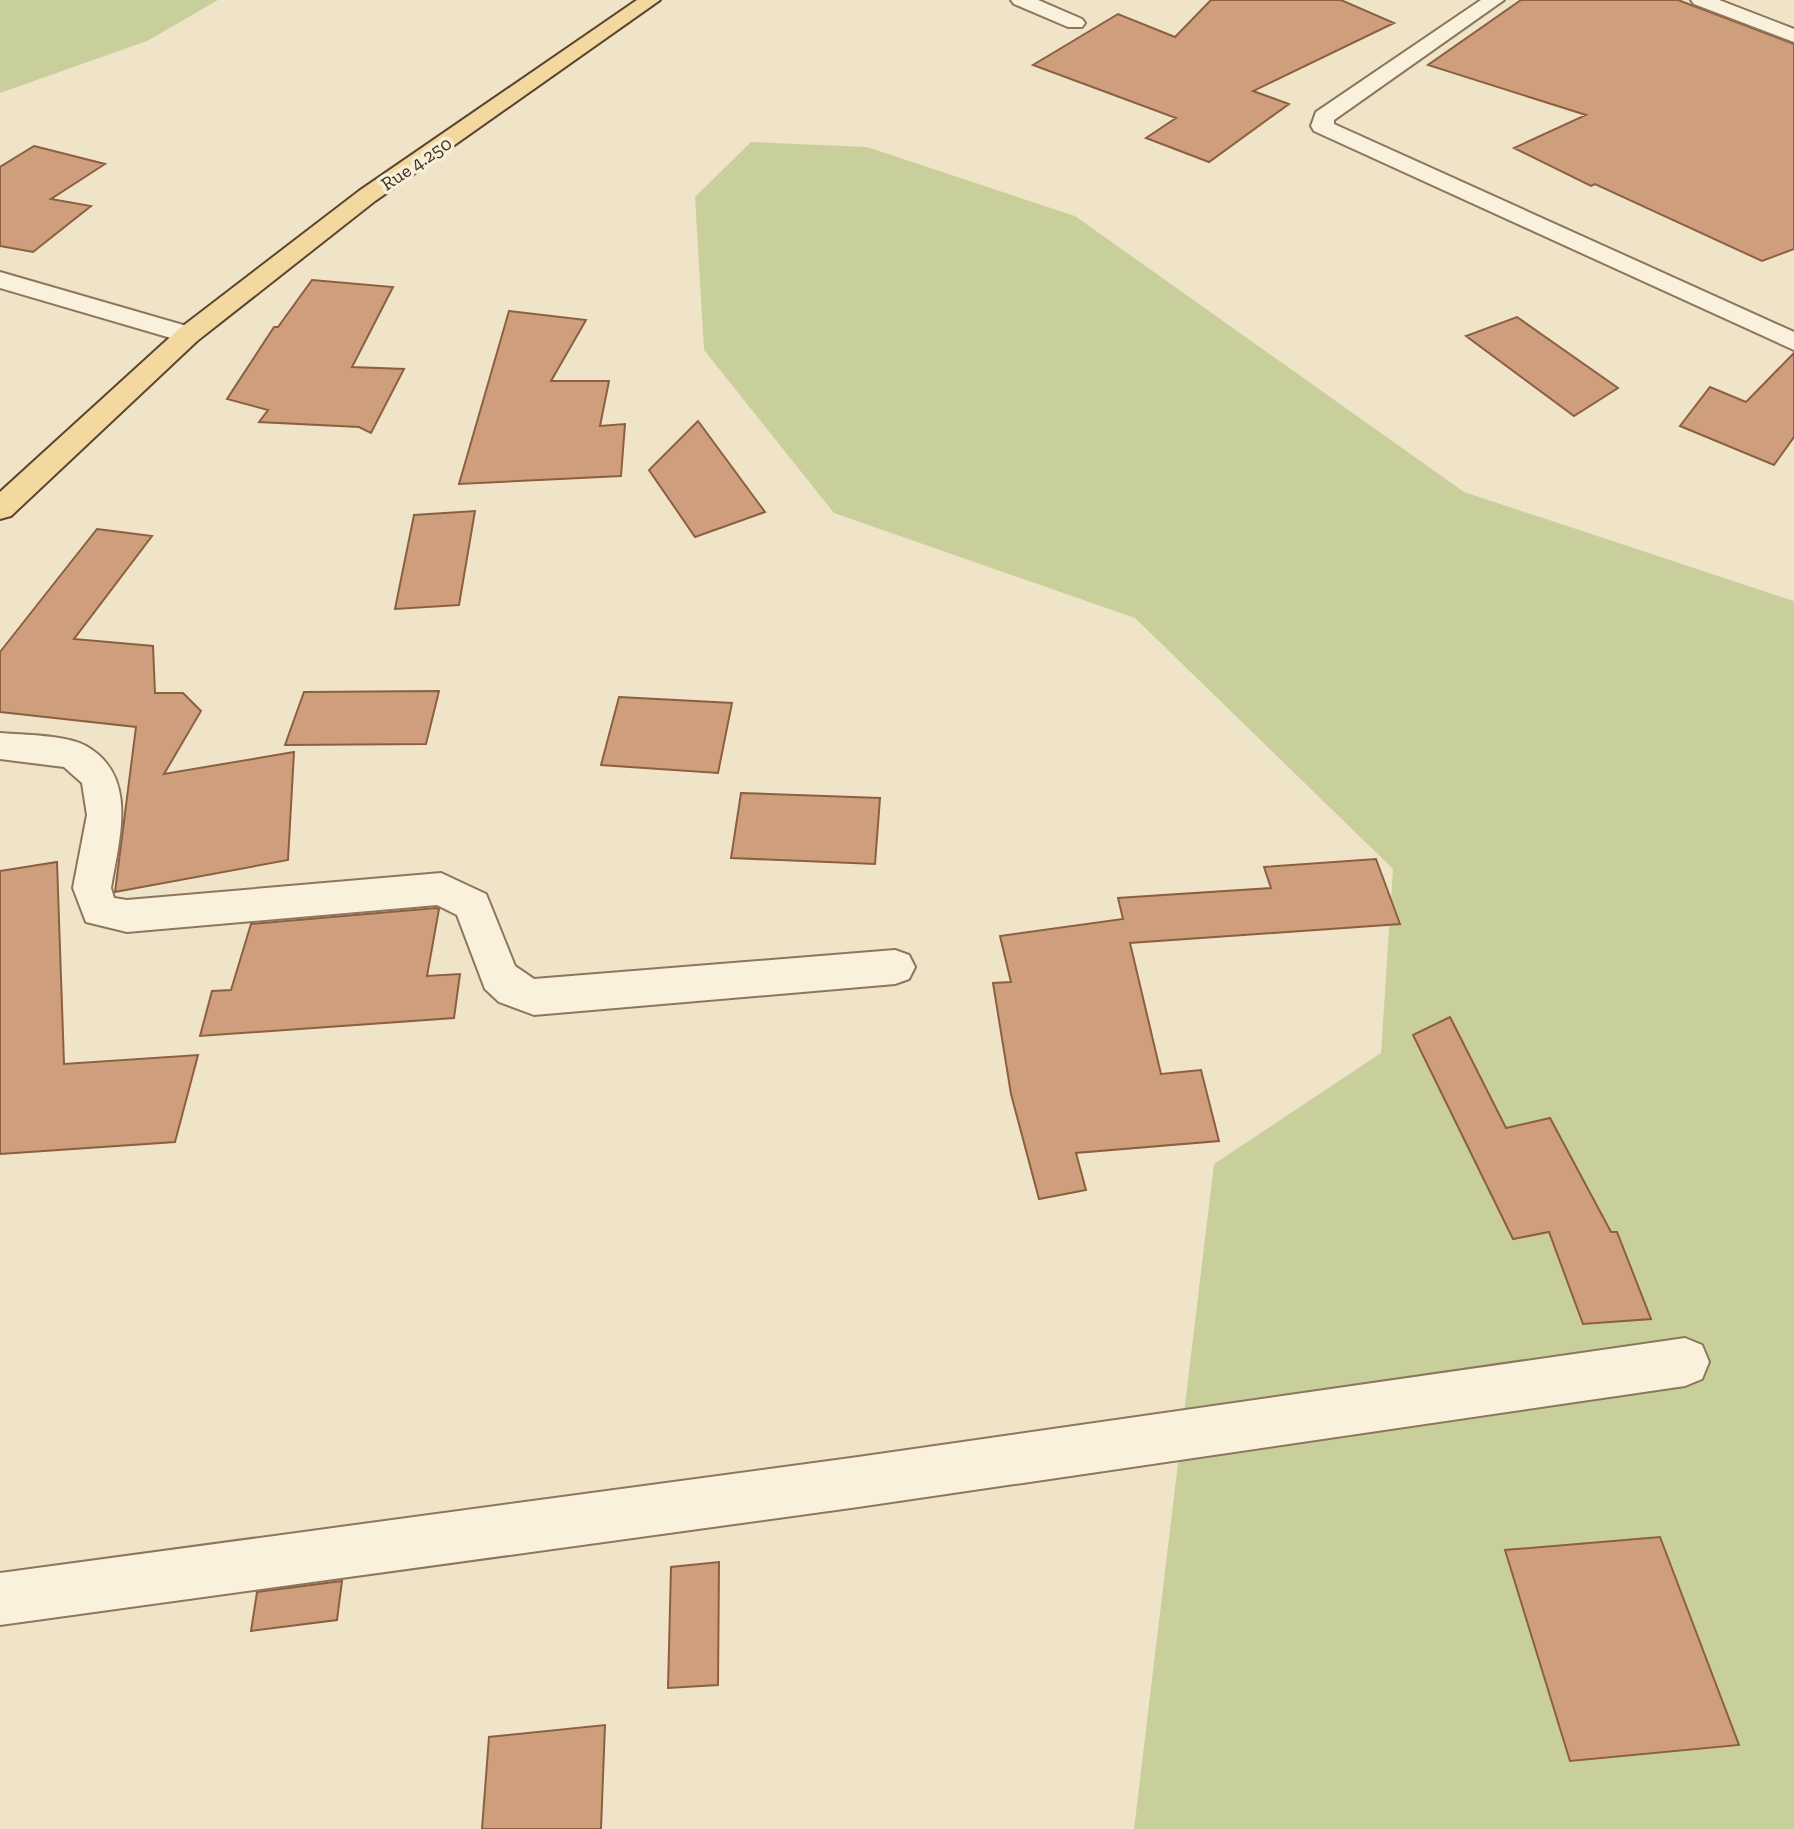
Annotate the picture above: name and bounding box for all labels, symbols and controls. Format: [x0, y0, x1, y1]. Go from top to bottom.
street label: Rue 4.250 [377, 131, 456, 195]

